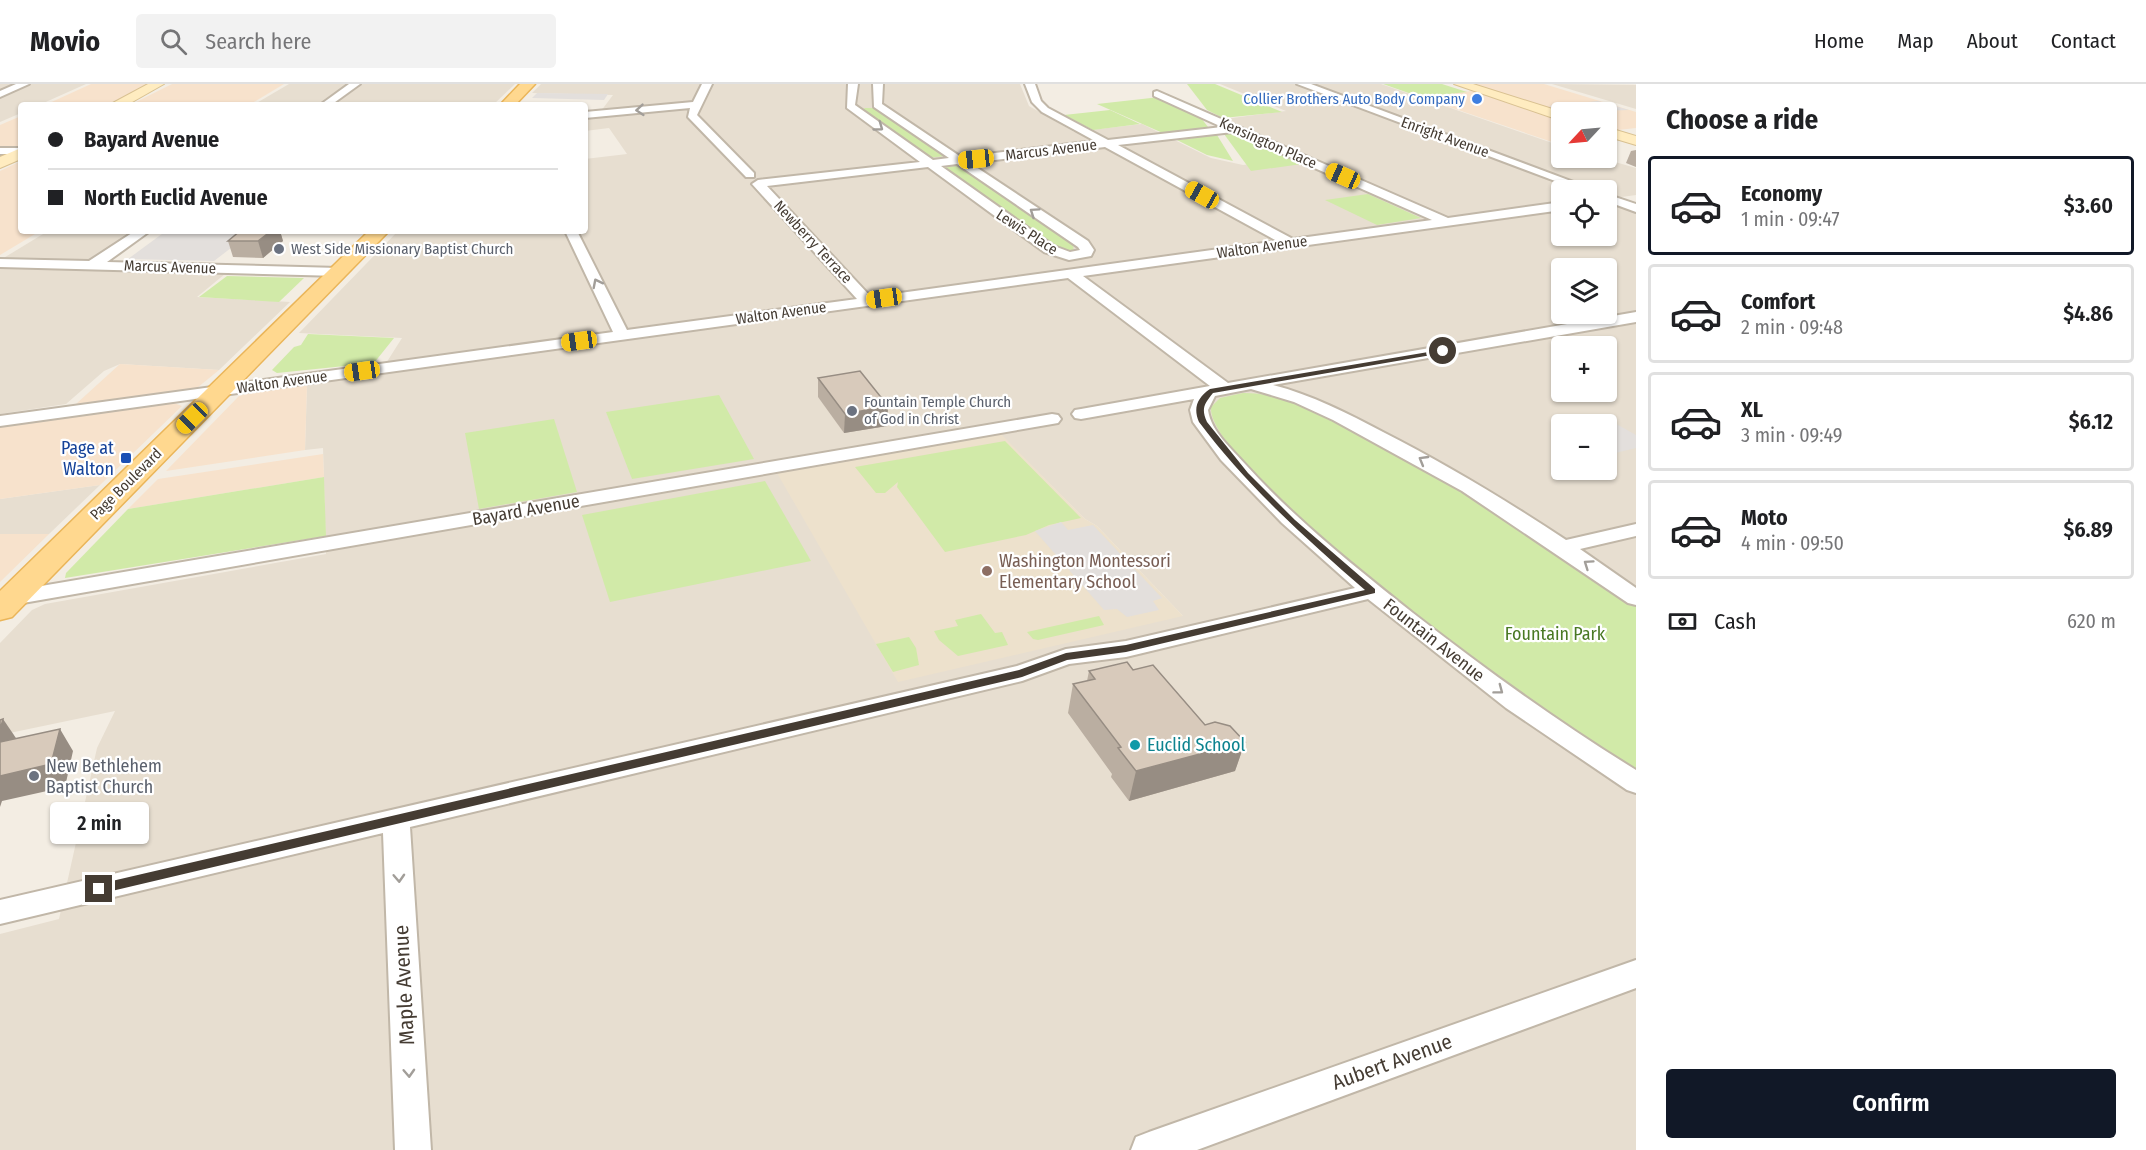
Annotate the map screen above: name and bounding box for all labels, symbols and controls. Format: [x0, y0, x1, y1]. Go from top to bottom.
search box [136, 14, 556, 68]
text: Movio [30, 25, 100, 58]
icon: search [157, 25, 190, 58]
text: Search here [205, 28, 311, 55]
text: Home [1814, 28, 1864, 54]
text: Map [1897, 28, 1934, 54]
text: About [1967, 28, 2018, 54]
text: Contact [2051, 28, 2116, 54]
place label: Collier Brothers Auto Body Company [1243, 90, 1465, 108]
marker: Collier Brothers Auto Body Company [1470, 92, 1484, 106]
north arrow [1551, 102, 1617, 168]
map controls [1551, 102, 1617, 480]
one-way arrow [636, 103, 645, 116]
text: Choose a ride [1666, 104, 1818, 136]
street label: Kensington Place [1217, 113, 1319, 173]
street label: Enright Avenue [1399, 113, 1491, 161]
one-way arrow [873, 120, 884, 131]
text: Bayard Avenue [84, 126, 219, 153]
street label: Marcus Avenue [1004, 135, 1098, 165]
car [957, 148, 995, 170]
car [1323, 160, 1363, 192]
car [1182, 178, 1222, 212]
icon: car [1669, 179, 1723, 233]
button: locate [1551, 180, 1617, 246]
text: Economy [1741, 180, 1822, 207]
text: North Euclid Avenue [84, 184, 268, 211]
text: $3.60 [2064, 192, 2113, 219]
street label: Newberry Terrace [770, 197, 856, 287]
street label: Lewis Place [993, 205, 1061, 259]
text: 1 min · 09:47 [1741, 207, 1840, 231]
one-way arrow [1030, 208, 1041, 219]
street label: Walton Avenue [1216, 232, 1308, 262]
place label: West Side Missionary Baptist Church [291, 240, 513, 258]
marker: West Side Missionary Baptist Church [272, 242, 286, 256]
street label: Marcus Avenue [124, 256, 216, 278]
button: layers [1551, 258, 1617, 324]
one-way arrow [593, 278, 604, 289]
car [865, 287, 903, 309]
icon: car [1669, 287, 1723, 341]
text: Comfort [1741, 288, 1815, 315]
street label: Walton Avenue [735, 298, 827, 328]
text: $4.86 [2063, 300, 2113, 327]
text: 2 min · 09:48 [1741, 315, 1843, 339]
car [560, 330, 598, 352]
button: + [1551, 336, 1617, 402]
route start [1429, 337, 1456, 364]
car [343, 360, 381, 382]
street label: Walton Avenue [236, 367, 328, 397]
place label: Fountain Temple Church of God in Christ [864, 393, 1011, 428]
icon: car [1669, 395, 1723, 449]
text: XL [1741, 396, 1763, 423]
car [173, 399, 211, 437]
marker: Fountain Temple Church of God in Christ [845, 404, 859, 418]
text: $6.12 [2069, 408, 2113, 435]
button: − [1551, 414, 1617, 480]
text: 3 min · 09:49 [1741, 423, 1842, 447]
place label: Page at Walton [61, 437, 114, 480]
street label: Page Boulevard [86, 444, 166, 524]
marker: Page at Walton [119, 451, 133, 465]
one-way arrow [1419, 456, 1429, 468]
street label: Bayard Avenue [471, 490, 582, 530]
icon: car [1669, 503, 1723, 557]
text: Moto [1741, 504, 1788, 531]
text: $6.89 [2063, 516, 2113, 543]
text: 4 min · 09:50 [1741, 531, 1844, 555]
place label: Washington Montessori Elementary School [999, 550, 1171, 593]
one-way arrow [1584, 560, 1595, 571]
marker: Washington Montessori Elementary School [980, 564, 994, 578]
street label: Fountain Avenue [1379, 594, 1489, 686]
icon: cash [1666, 605, 1699, 638]
text: Cash [1714, 608, 1757, 635]
text: 620 m [2067, 609, 2116, 633]
park label: Fountain Park [1505, 623, 1606, 645]
one-way arrow [1492, 683, 1503, 694]
place label: Euclid School [1147, 734, 1246, 756]
marker: Euclid School [1128, 738, 1142, 752]
place label: New Bethlehem Baptist Church [46, 755, 162, 798]
marker: New Bethlehem Baptist Church [27, 769, 41, 783]
callout: 2 min [50, 802, 148, 844]
text: 2 min [77, 811, 122, 835]
one-way arrow [392, 873, 405, 882]
route end [85, 875, 112, 902]
street label: Maple Avenue [388, 924, 420, 1046]
street label: Aubert Avenue [1328, 1028, 1456, 1096]
one-way arrow [402, 1068, 415, 1077]
button: Confirm [1666, 1069, 2116, 1138]

